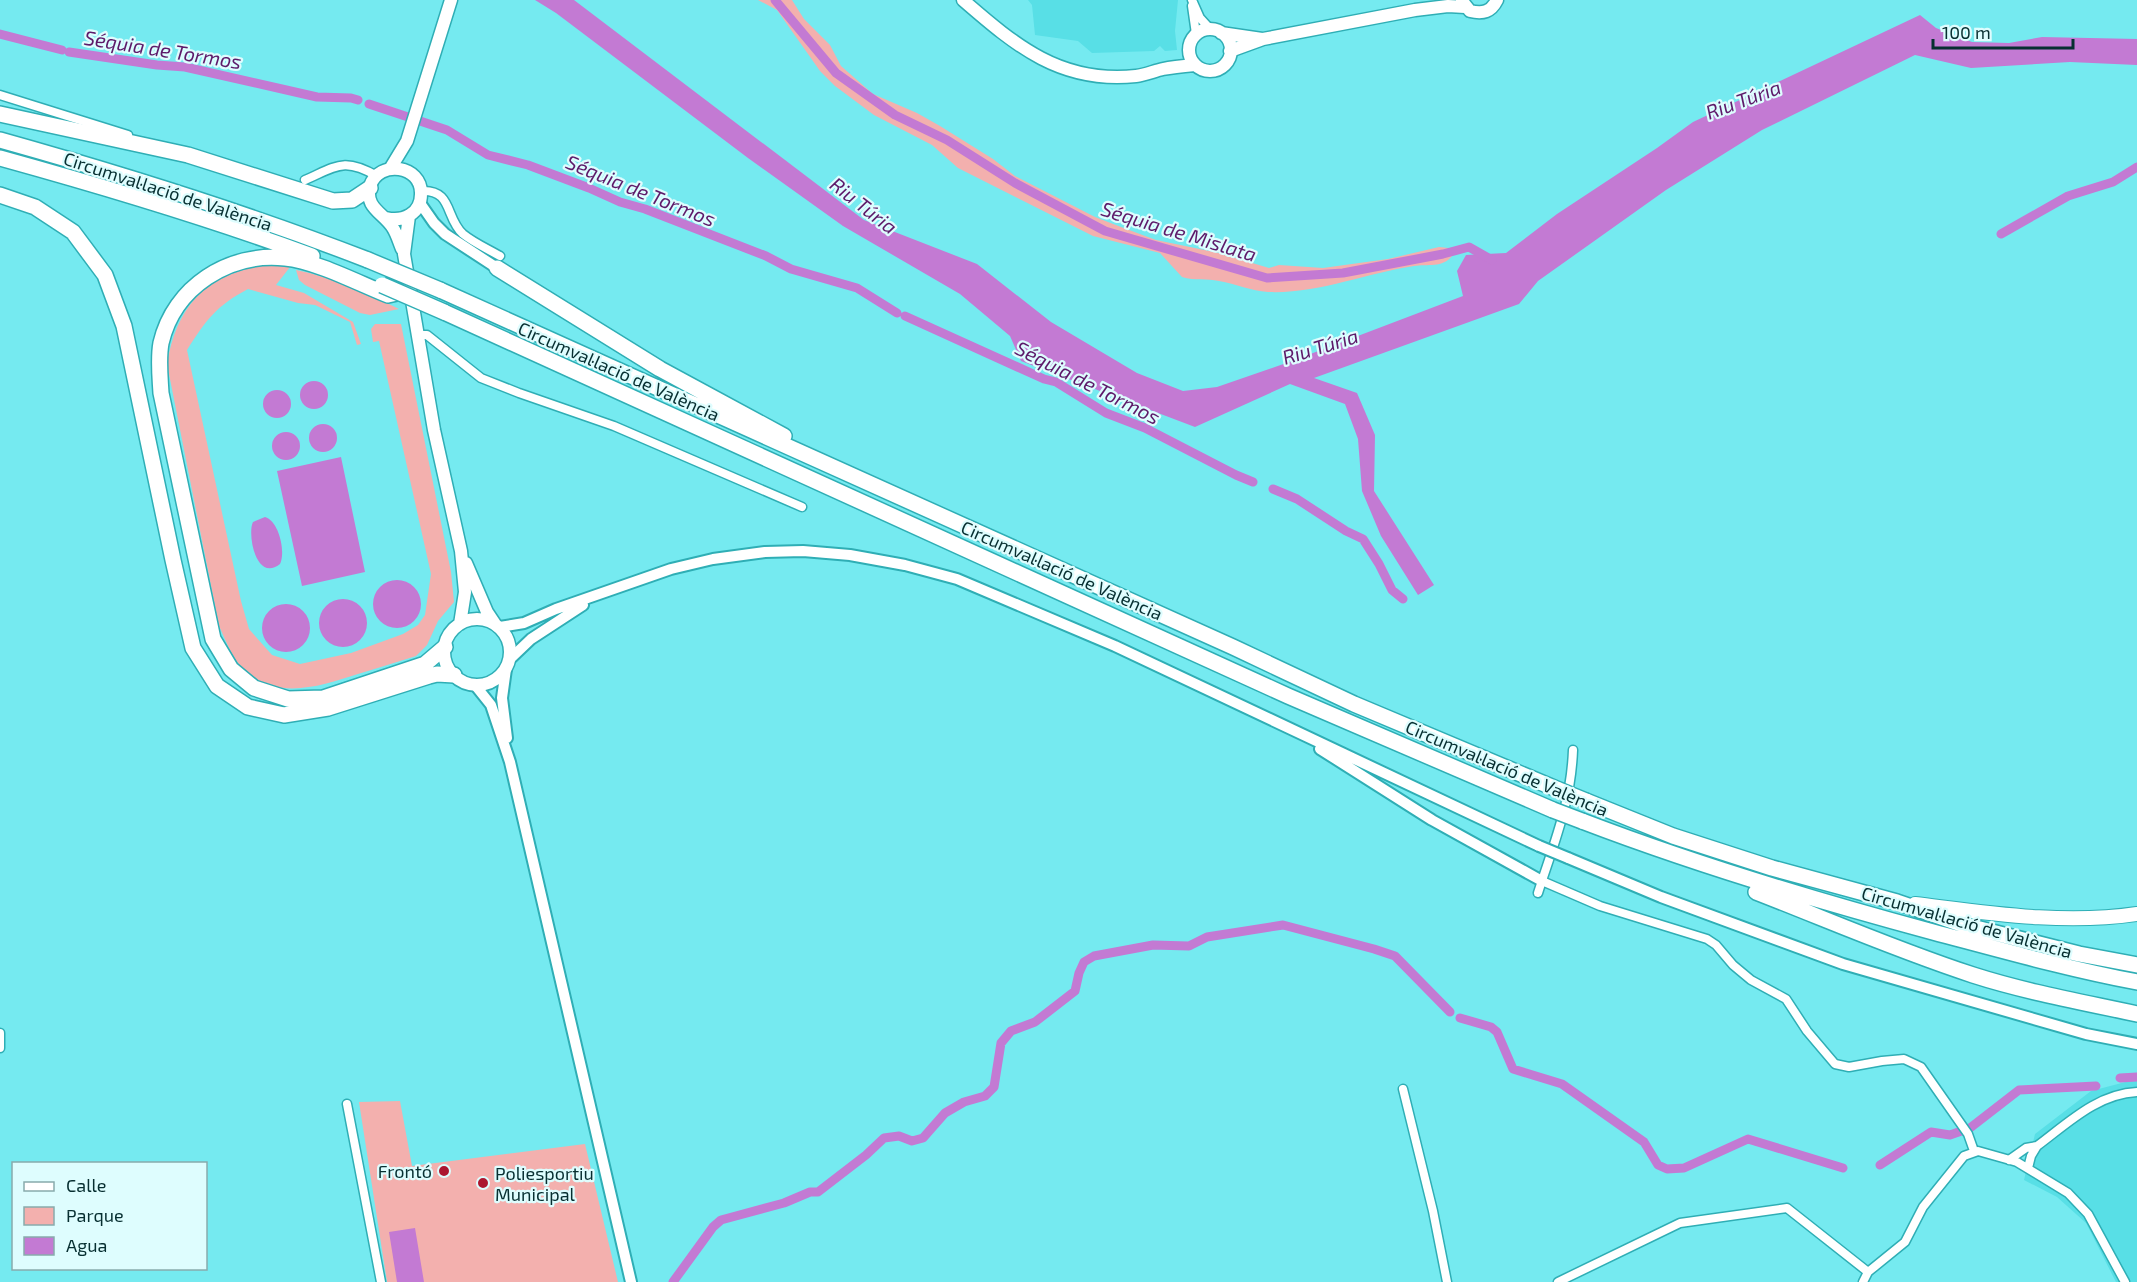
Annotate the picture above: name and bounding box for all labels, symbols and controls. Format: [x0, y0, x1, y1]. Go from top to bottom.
scale bar [1933, 12, 2072, 50]
text: 100 m [1942, 21, 1991, 43]
water label: Séquia de Tormos [83, 25, 243, 73]
water label: Riu Túria [1702, 74, 1784, 124]
street label: Circumval·lació de València [61, 147, 275, 235]
water label: Séquia de Tormos [563, 149, 719, 231]
water label: Riu Túria [826, 171, 902, 239]
water label: Séquia de Mislata [1098, 196, 1260, 266]
street label: Circumval·lació de València [515, 317, 723, 425]
water label: Riu Túria [1279, 323, 1361, 369]
water label: Séquia de Tormos [1012, 335, 1164, 429]
street label: Circumval·lació de València [958, 516, 1166, 624]
street label: Circumval·lació de València [1402, 715, 1612, 821]
street label: Circumval·lació de València [1859, 881, 2075, 963]
place label: Frontó [378, 1160, 432, 1182]
legend [12, 1162, 207, 1270]
place label: Poliesportiu Municipal [495, 1162, 594, 1205]
marker: Frontó [437, 1164, 451, 1178]
text: Calle [66, 1174, 107, 1196]
marker: Poliesportiu Municipal [476, 1176, 490, 1190]
text: Parque [66, 1204, 124, 1226]
text: Agua [66, 1234, 107, 1256]

